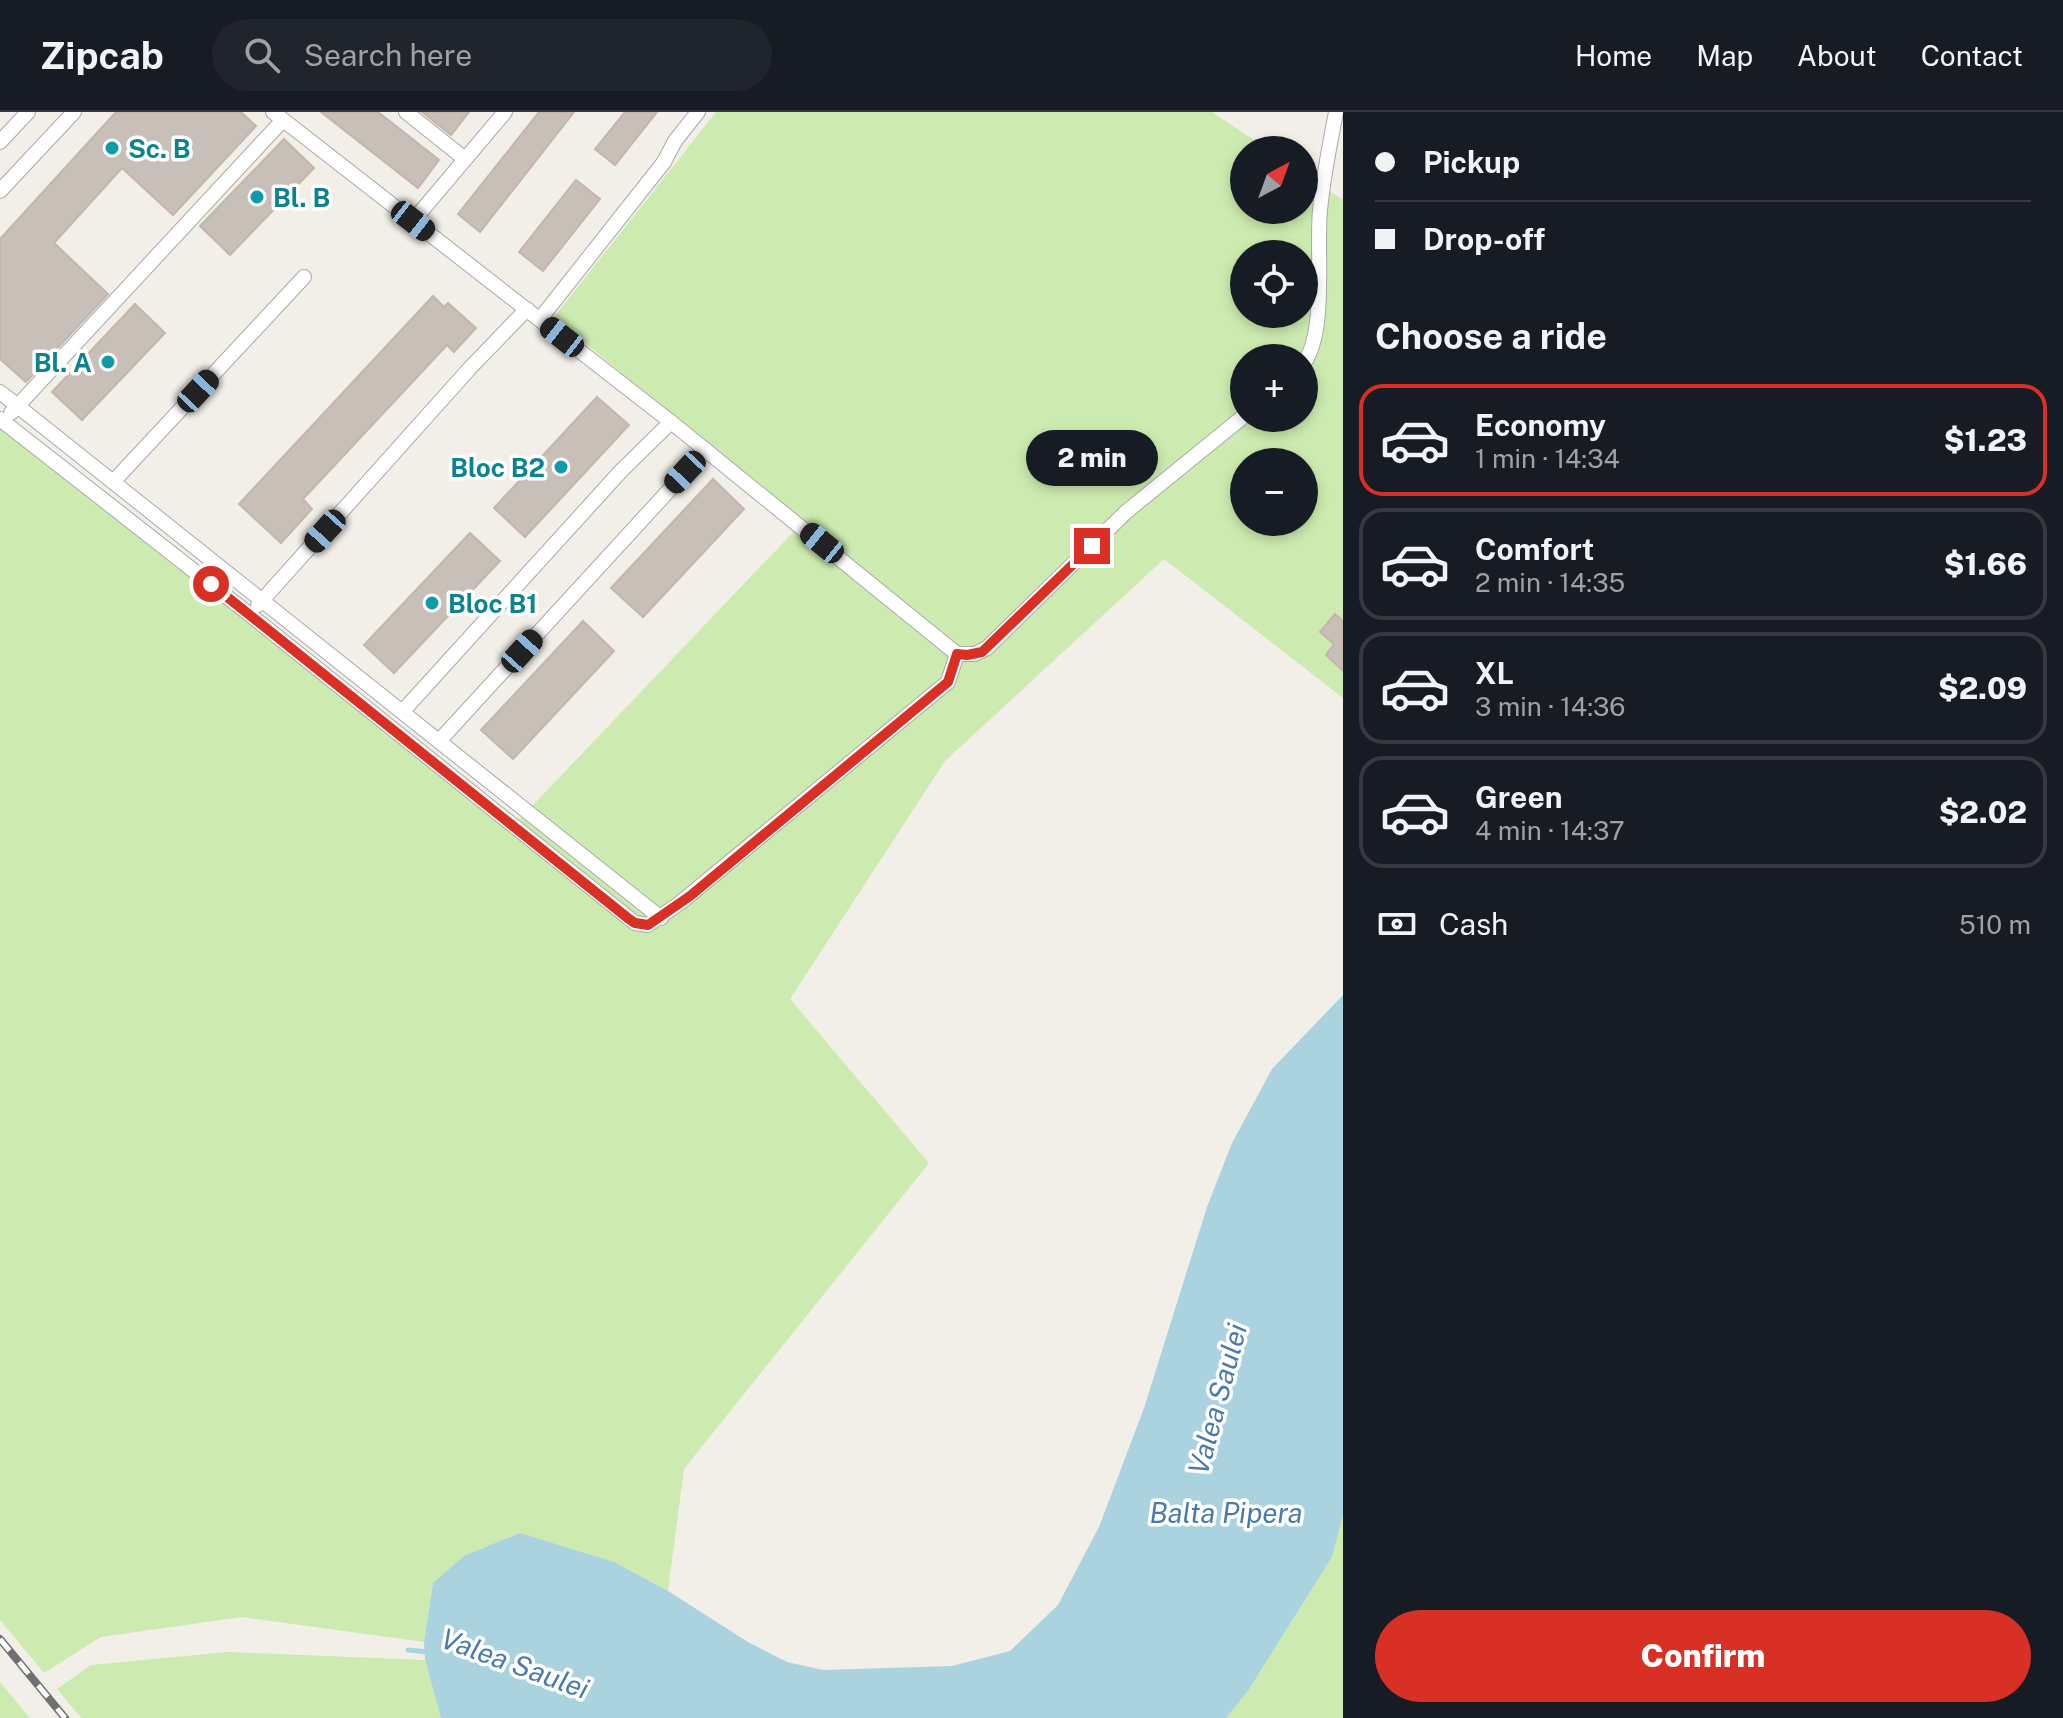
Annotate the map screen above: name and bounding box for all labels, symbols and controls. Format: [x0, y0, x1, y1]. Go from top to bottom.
search box [212, 19, 772, 91]
text: Zipcab [40, 33, 164, 78]
icon: search [240, 33, 284, 77]
text: Search here [304, 37, 472, 73]
text: Home [1575, 39, 1652, 72]
text: Map [1696, 39, 1753, 72]
text: About [1797, 39, 1877, 72]
text: Contact [1921, 39, 2023, 72]
place label: Sc. B [128, 133, 191, 164]
north arrow [1230, 136, 1318, 224]
map controls [1230, 136, 1318, 536]
marker: Sc. B [103, 139, 121, 157]
text: Pickup [1423, 144, 1520, 180]
place label: Bl. B [273, 182, 330, 213]
marker: Bl. B [248, 188, 266, 206]
car [387, 197, 439, 245]
text: Drop-off [1423, 221, 1545, 257]
button: locate [1230, 240, 1318, 328]
car [536, 313, 588, 361]
text: Choose a ride [1375, 315, 1607, 357]
button: + [1230, 344, 1318, 432]
place label: Bl. A [34, 347, 92, 378]
marker: Bl. A [99, 353, 117, 371]
car [173, 365, 223, 417]
icon: car [1379, 404, 1451, 476]
text: Economy [1475, 407, 1606, 443]
text: $1.23 [1944, 422, 2027, 458]
callout: 2 min [1026, 430, 1158, 486]
text: 2 min [1057, 442, 1127, 473]
text: 1 min · 14:34 [1475, 443, 1620, 474]
car [660, 446, 710, 498]
button: − [1230, 448, 1318, 536]
place label: Bloc B2 [450, 452, 545, 483]
marker: Bloc B2 [552, 458, 570, 476]
car [300, 505, 350, 557]
car [796, 519, 848, 567]
route end [1074, 528, 1110, 564]
icon: car [1379, 528, 1451, 600]
text: Comfort [1475, 531, 1594, 567]
text: $1.66 [1944, 546, 2027, 582]
route start [193, 566, 229, 602]
text: 2 min · 14:35 [1475, 567, 1625, 598]
place label: Bloc B1 [448, 588, 537, 619]
marker: Bloc B1 [423, 594, 441, 612]
car [497, 625, 547, 677]
icon: car [1379, 652, 1451, 724]
text: XL [1475, 655, 1514, 691]
text: $2.09 [1938, 670, 2027, 706]
text: 3 min · 14:36 [1475, 691, 1625, 722]
icon: car [1379, 776, 1451, 848]
text: Green [1475, 779, 1562, 815]
text: $2.02 [1939, 794, 2027, 830]
text: 4 min · 14:37 [1475, 815, 1625, 846]
icon: cash [1375, 902, 1419, 946]
text: Cash [1439, 906, 1508, 942]
text: 510 m [1959, 909, 2031, 940]
water label: Valea Saulei [1181, 1320, 1253, 1478]
water label: Balta Pipera [1150, 1496, 1302, 1529]
button: Confirm [1375, 1610, 2031, 1702]
water label: Valea Saulei [437, 1621, 593, 1705]

